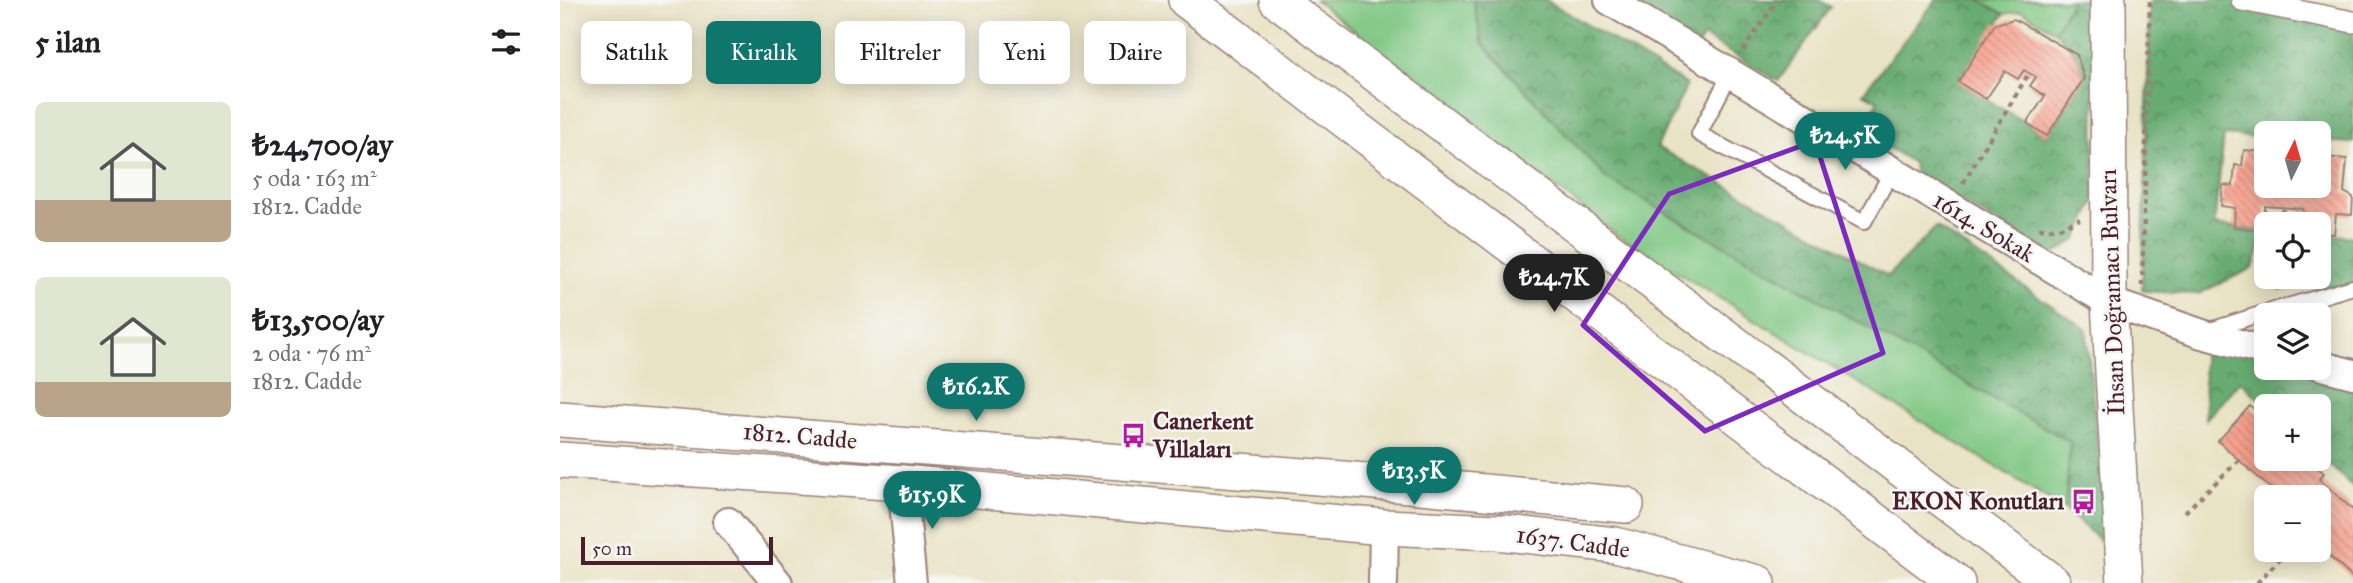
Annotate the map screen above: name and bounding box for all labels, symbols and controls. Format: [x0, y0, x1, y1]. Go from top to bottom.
chip: Satılık [581, 21, 692, 84]
chip: Kiralık [706, 21, 821, 84]
chip: Filtreler [835, 21, 965, 84]
chip: Yeni [979, 21, 1070, 84]
chip: Daire [1084, 21, 1186, 84]
icon: filters [487, 23, 525, 61]
text: 5 ilan [35, 24, 101, 60]
pin: ₺24.5K [1788, 113, 1902, 172]
text: ₺24.5K [1810, 121, 1880, 149]
north arrow [2254, 121, 2331, 198]
map controls [2254, 121, 2331, 562]
text: ₺24,700/ay [252, 127, 393, 163]
icon: home [91, 130, 175, 214]
text: 5 oda · 163 m² [252, 164, 377, 192]
street label: İhsan Doğramacı Bulvarı [2093, 168, 2131, 416]
street label: 1614. Sokak [1928, 185, 2041, 270]
text: 1812. Cadde [252, 192, 362, 220]
button: locate [2254, 212, 2331, 289]
pin: ₺24.7K [1497, 254, 1611, 314]
text: ₺24.7K [1519, 263, 1589, 291]
text: ₺13,500/ay [252, 302, 384, 338]
button: layers [2254, 303, 2331, 380]
icon: home [91, 305, 175, 389]
text: 2 oda · 76 m² [252, 339, 371, 367]
pin: ₺16.2K [919, 364, 1033, 423]
text: 1812. Cadde [252, 367, 362, 395]
text: ₺16.2K [943, 372, 1009, 400]
button: + [2254, 394, 2331, 471]
place label: Canerkent Villaları [1152, 406, 1254, 464]
street label: 1812. Cadde [742, 416, 858, 456]
bus stop icon: Canerkent Villaları [1119, 421, 1147, 449]
pin: ₺13.5K [1357, 448, 1471, 507]
text: ₺13.5K [1383, 456, 1445, 484]
pin: ₺15.9K [875, 472, 989, 531]
text: ₺15.9K [899, 480, 965, 508]
button: − [2254, 485, 2331, 562]
place label: EKON Konutları [1892, 486, 2064, 516]
bus stop icon: EKON Konutları [2070, 487, 2098, 515]
street label: 1637. Cadde [1514, 519, 1632, 565]
scale bar [581, 534, 774, 566]
text: 50 m [592, 537, 632, 560]

